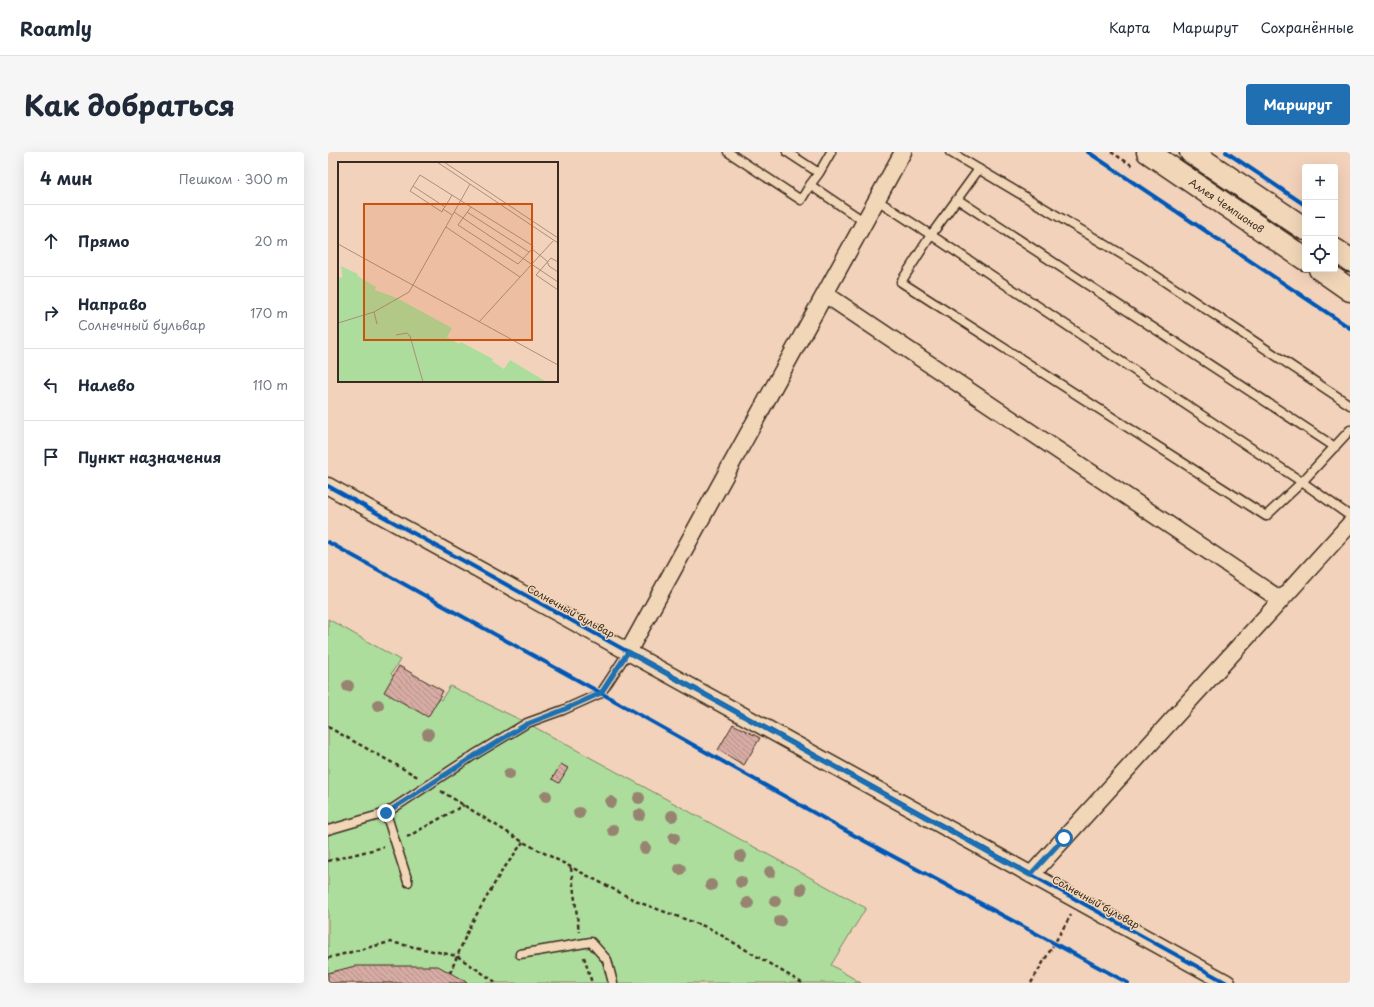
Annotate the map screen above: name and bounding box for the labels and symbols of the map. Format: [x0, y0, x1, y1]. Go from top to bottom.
inset map [338, 162, 558, 382]
street label: Аллея Чемпионов [1186, 174, 1268, 236]
street label: Солнечный бульвар [524, 580, 618, 642]
route end [377, 804, 395, 822]
route start [1055, 829, 1073, 847]
street label: Солнечный бульвар [1049, 871, 1143, 933]

